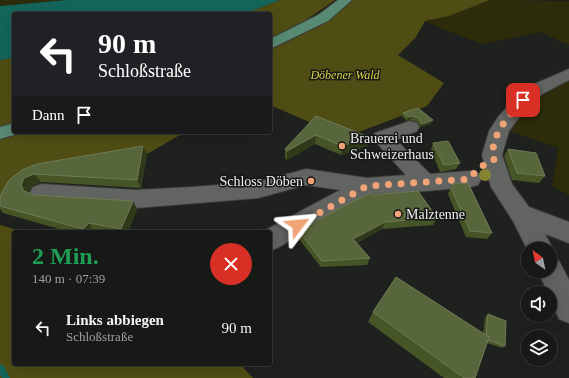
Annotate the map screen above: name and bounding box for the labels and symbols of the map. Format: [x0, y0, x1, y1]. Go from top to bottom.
park label: Döbener Wald [309, 68, 381, 82]
pin [506, 83, 540, 117]
place label: Brauerei und Schweizerhaus [350, 131, 434, 162]
marker: Brauerei und Schweizerhaus [337, 141, 347, 151]
place label: Schloss Döben [219, 174, 303, 189]
marker: Schloss Döben [306, 176, 316, 186]
position arrow [277, 204, 319, 246]
place label: Malztenne [406, 207, 465, 222]
marker: Malztenne [393, 209, 403, 219]
north arrow [521, 242, 557, 278]

